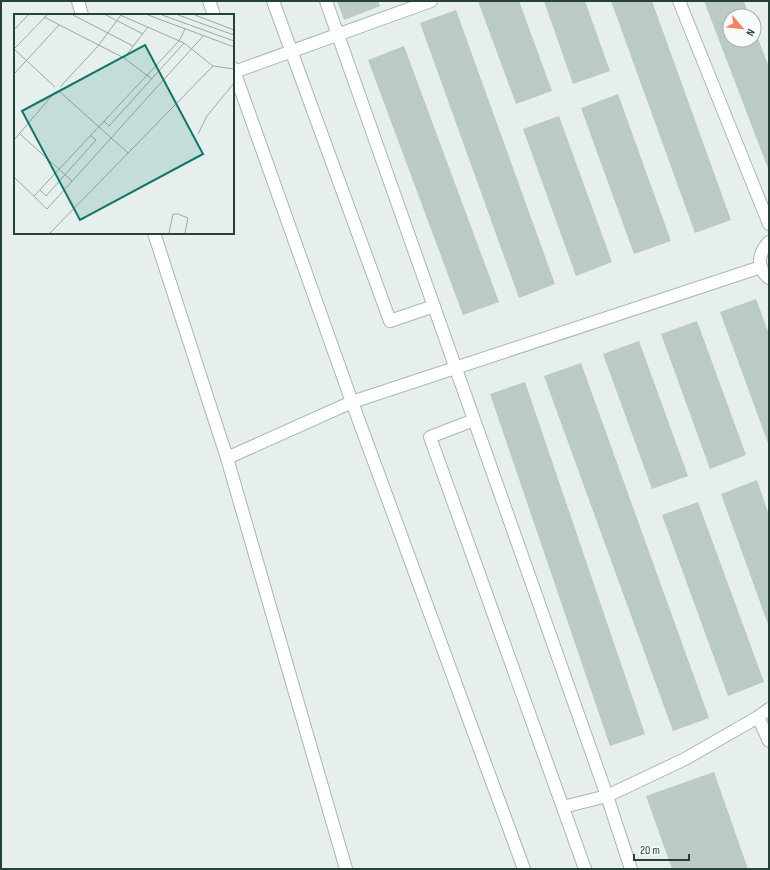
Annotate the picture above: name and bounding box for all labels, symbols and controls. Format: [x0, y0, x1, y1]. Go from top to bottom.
north arrow [722, 8, 762, 48]
inset map [14, 14, 234, 234]
text: N [743, 27, 758, 38]
scale bar [634, 836, 689, 862]
text: 20 m [640, 843, 660, 858]

